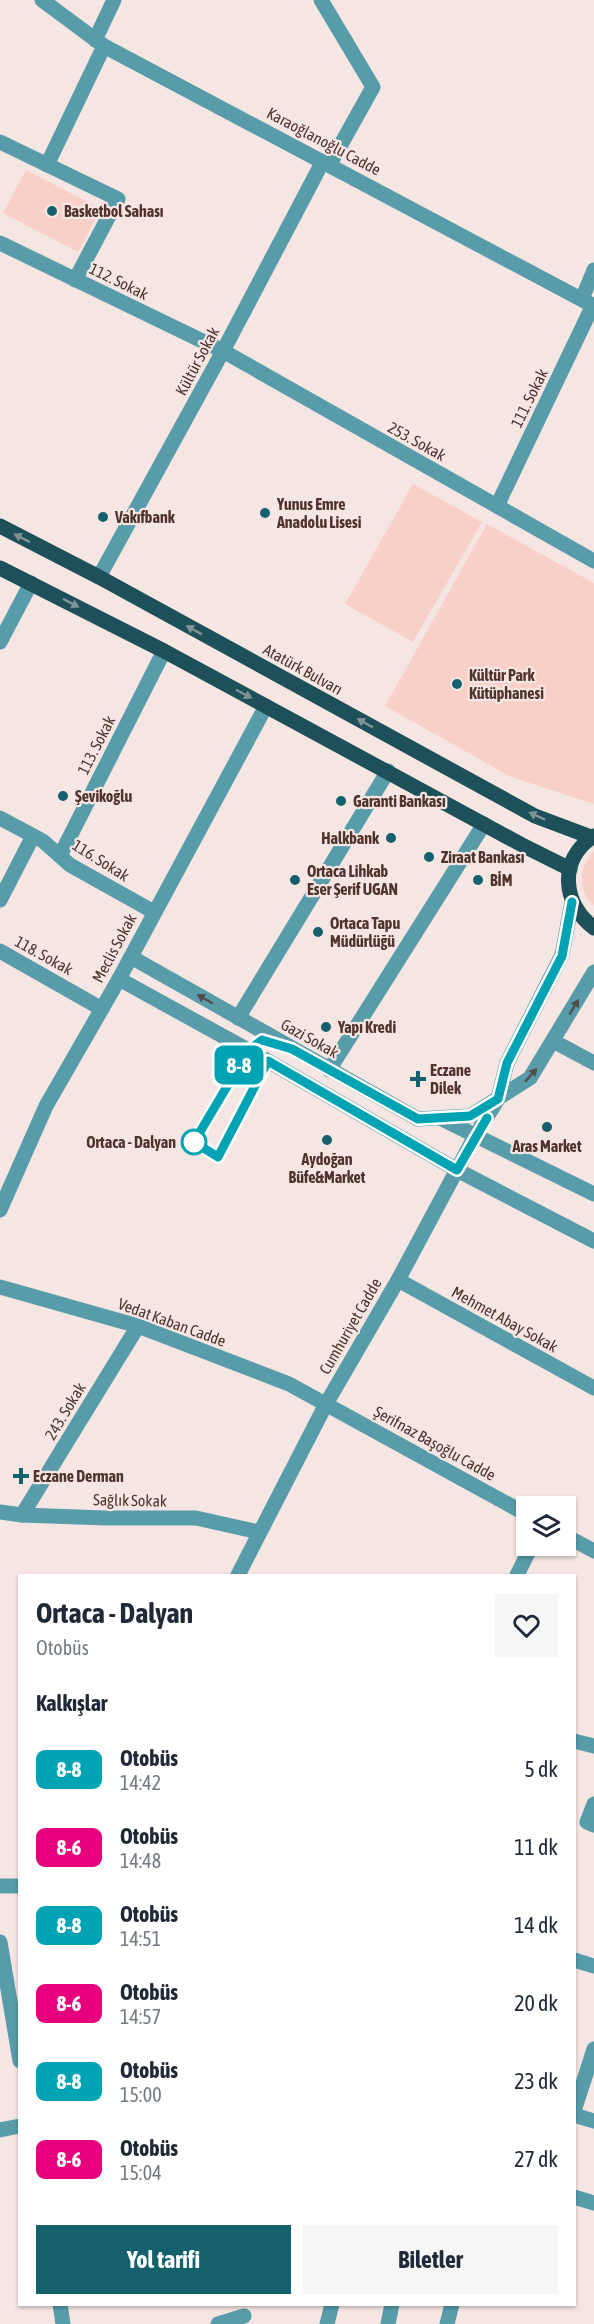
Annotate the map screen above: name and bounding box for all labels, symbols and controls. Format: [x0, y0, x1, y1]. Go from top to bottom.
street label: Karaoğlanoğlu Cadde [264, 103, 384, 179]
place label: Basketbol Sahası [64, 202, 164, 220]
marker: Basketbol Sahası [45, 204, 59, 218]
street label: 112. Sokak [87, 259, 151, 303]
street label: Kültür Sokak [172, 324, 222, 398]
street label: 111. Sokak [507, 366, 551, 430]
street label: 253. Sokak [385, 418, 449, 464]
place label: Yunus Emre Anadolu Lisesi [276, 495, 362, 531]
marker: Yunus Emre Anadolu Lisesi [258, 506, 272, 520]
place label: Vakıfbank [114, 508, 176, 526]
marker: Vakıfbank [96, 510, 110, 524]
one-way arrow [14, 533, 31, 543]
one-way arrow [62, 598, 80, 608]
one-way arrow [186, 625, 203, 635]
street label: Atatürk Bulvarı [260, 640, 346, 698]
place label: Kültür Park Kütüphanesi [469, 666, 544, 702]
marker: Kültür Park Kütüphanesi [450, 677, 464, 691]
one-way arrow [236, 689, 253, 699]
street label: 113. Sokak [74, 713, 118, 777]
one-way arrow [357, 718, 374, 728]
place label: Şevikoğlu [75, 787, 132, 805]
marker: Şevikoğlu [56, 789, 70, 803]
place label: Garanti Bankası [353, 792, 446, 810]
marker: Garanti Bankası [334, 794, 348, 808]
one-way arrow [528, 812, 545, 821]
place label: Halkbank [321, 829, 380, 847]
marker: Halkbank [384, 831, 398, 845]
street label: 116. Sokak [69, 836, 133, 884]
place label: Ziraat Bankası [441, 848, 525, 866]
marker: Ziraat Bankası [422, 850, 436, 864]
place label: Ortaca Lihkab Eser Şerif UGAN [307, 862, 398, 898]
place label: BİM [490, 871, 512, 889]
marker: Ortaca Lihkab Eser Şerif UGAN [288, 873, 302, 887]
marker: BİM [471, 873, 485, 887]
street label: Meclis Sokak [88, 911, 140, 985]
place label: Ortaca Tapu Müdürlüğü [330, 914, 400, 950]
marker: Ortaca Tapu Müdürlüğü [311, 925, 325, 939]
street label: 118. Sokak [12, 932, 76, 978]
one-way arrow [196, 994, 213, 1004]
one-way arrow [568, 999, 579, 1015]
street label: Gazi Sokak [278, 1015, 342, 1061]
place label: Yapı Kredi [337, 1018, 396, 1036]
marker: Yapı Kredi [319, 1020, 333, 1034]
line badge: 8-8 [204, 1046, 274, 1084]
text: 8-8 [227, 1053, 252, 1077]
place label: Eczane Dilek [430, 1061, 471, 1097]
one-way arrow [524, 1067, 537, 1082]
marker: Eczane Dilek [411, 1072, 425, 1086]
marker: Aras Market [540, 1120, 554, 1134]
marker: Ortaca - Dalyan [181, 1129, 207, 1155]
place label: Ortaca - Dalyan [86, 1133, 176, 1151]
marker: Aydoğan Büfe&Market [320, 1133, 334, 1147]
place label: Aras Market [512, 1137, 582, 1155]
place label: Aydoğan Büfe&Market [289, 1150, 366, 1186]
street label: Cumhuriyet Cadde [315, 1275, 386, 1378]
street label: Mehmet Abay Sokak [448, 1282, 561, 1357]
street label: Vedat Kaban Cadde [116, 1294, 228, 1350]
street label: 243. Sokak [41, 1379, 89, 1443]
street label: Şerifnaz Başoğlu Cadde [371, 1402, 499, 1485]
place label: Eczane Derman [33, 1467, 124, 1485]
marker: Eczane Derman [14, 1469, 28, 1483]
street label: Sağlık Sokak [93, 1490, 167, 1511]
map controls [516, 1496, 576, 1556]
button: layers [516, 1496, 576, 1556]
button: heart [495, 1594, 558, 1657]
text: Ortaca - Dalyan [36, 1597, 193, 1629]
text: Otobüs [36, 1636, 89, 1659]
text: Kalkışlar [36, 1690, 107, 1716]
text: Otobüs [120, 1745, 178, 1771]
text: 5 dk [525, 1756, 558, 1782]
text: 8-8 [57, 1757, 82, 1781]
text: 14:42 [120, 1771, 161, 1794]
text: Otobüs [120, 1823, 178, 1849]
text: 11 dk [514, 1834, 558, 1860]
text: 8-6 [57, 1835, 82, 1859]
text: 14:48 [120, 1849, 161, 1872]
text: Otobüs [120, 1901, 178, 1927]
text: 14 dk [514, 1912, 558, 1938]
text: 8-8 [57, 1913, 82, 1937]
text: 14:51 [120, 1927, 161, 1950]
text: Otobüs [120, 1979, 178, 2005]
text: 20 dk [514, 1990, 558, 2016]
text: 8-6 [57, 1991, 82, 2015]
text: 14:57 [120, 2005, 161, 2028]
text: Otobüs [120, 2057, 178, 2083]
text: 23 dk [514, 2068, 558, 2094]
text: 8-8 [57, 2069, 82, 2093]
text: 15:00 [120, 2083, 162, 2106]
text: Otobüs [120, 2135, 178, 2161]
text: 27 dk [514, 2146, 558, 2172]
text: 8-6 [57, 2147, 82, 2171]
text: 15:04 [120, 2161, 162, 2184]
button: Yol tarifi [36, 2225, 291, 2294]
button: Biletler [303, 2225, 558, 2294]

